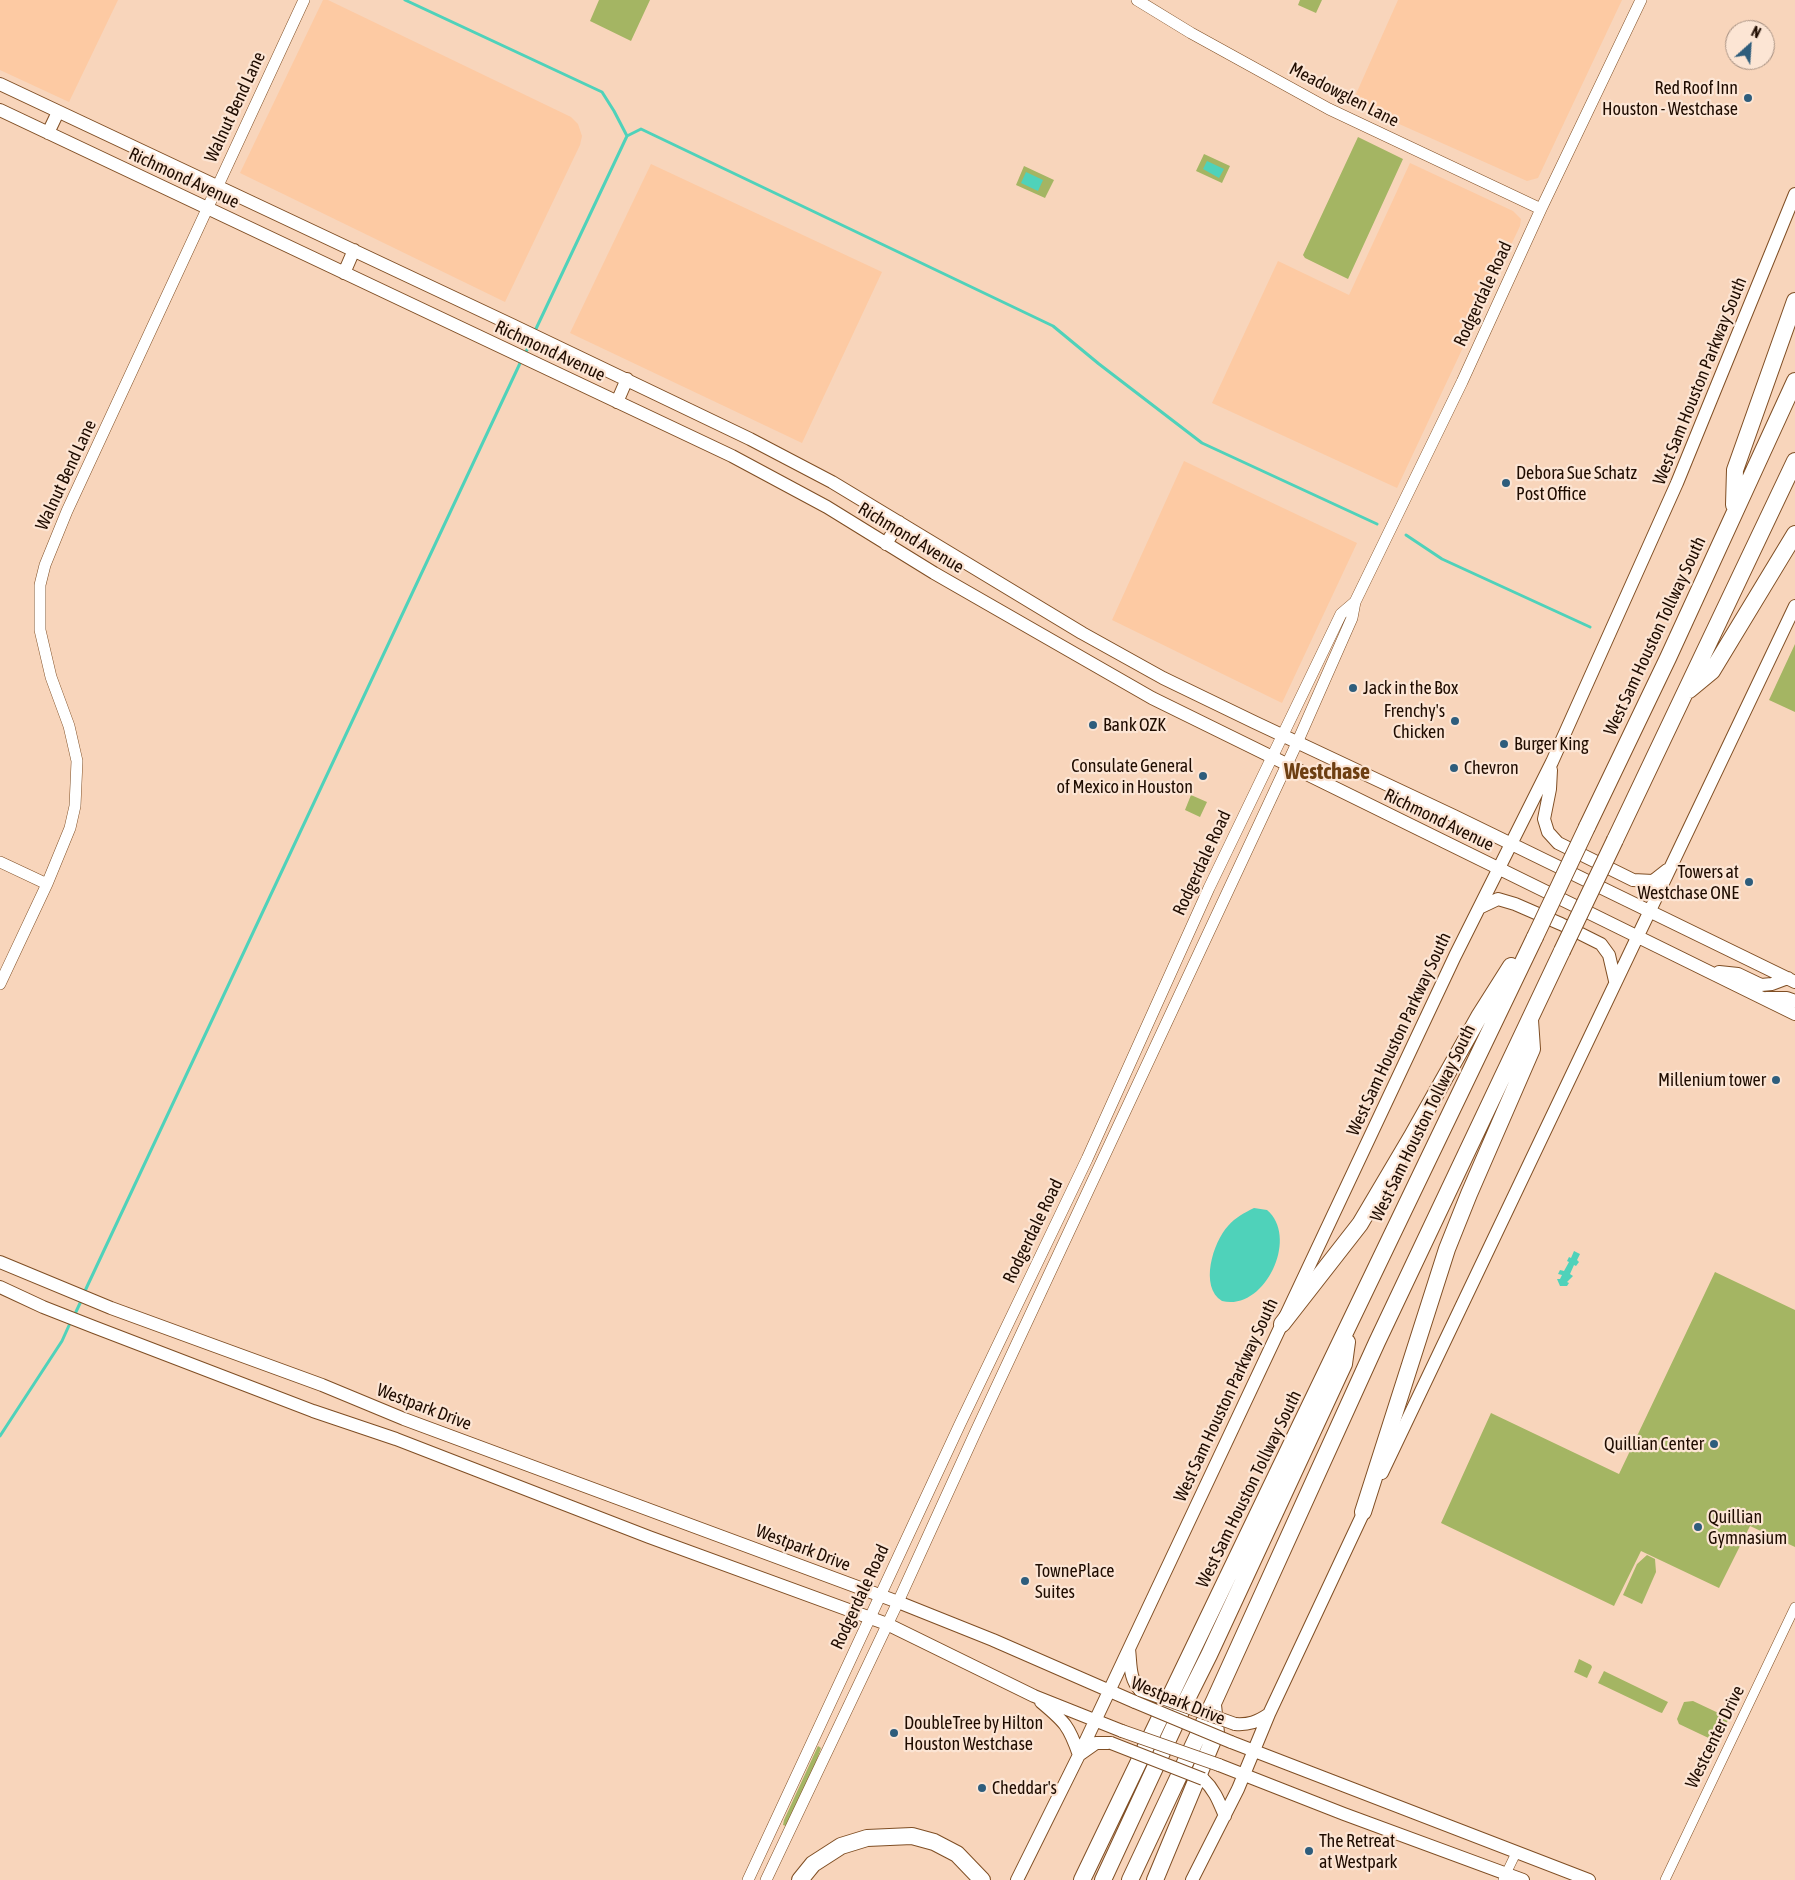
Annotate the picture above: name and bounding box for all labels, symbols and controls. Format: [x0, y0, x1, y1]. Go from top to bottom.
north arrow [1725, 20, 1775, 70]
text: N [1749, 23, 1763, 41]
street label: Walnut Bend Lane [200, 48, 270, 166]
street label: Meadowglen Lane [1286, 58, 1402, 132]
place label: Red Roof Inn Houston - Westchase [1602, 77, 1738, 120]
marker: Red Roof Inn Houston - Westchase [1742, 92, 1754, 104]
street label: Richmond Avenue [125, 143, 243, 213]
street label: Rodgerdale Road [1449, 238, 1517, 350]
street label: West Sam Houston Parkway South [1648, 274, 1752, 488]
street label: Richmond Avenue [491, 316, 609, 386]
street label: Walnut Bend Lane [31, 416, 101, 534]
place label: Debora Sue Schatz Post Office [1516, 462, 1637, 504]
marker: Debora Sue Schatz Post Office [1500, 477, 1512, 489]
street label: Richmond Avenue [854, 498, 968, 578]
street label: West Sam Houston Tollway South [1599, 533, 1711, 739]
place label: Jack in the Box [1363, 677, 1458, 699]
marker: Jack in the Box [1347, 682, 1359, 694]
place label: Frenchy's Chicken [1384, 700, 1445, 742]
place label: Bank OZK [1103, 714, 1166, 736]
marker: Frenchy's Chicken [1449, 715, 1461, 727]
marker: Bank OZK [1087, 719, 1099, 731]
place label: Burger King [1514, 733, 1589, 755]
marker: Burger King [1498, 738, 1510, 750]
place label: Consulate General of Mexico in Houston [1057, 755, 1193, 798]
place label: Chevron [1464, 757, 1519, 779]
district label: Westchase [1284, 759, 1370, 785]
marker: Chevron [1448, 762, 1460, 774]
marker: Consulate General of Mexico in Houston [1197, 770, 1209, 782]
street label: Richmond Avenue [1381, 784, 1497, 856]
street label: Rodgerdale Road [1168, 807, 1236, 919]
place label: Towers at Westchase ONE [1637, 861, 1739, 904]
marker: Towers at Westchase ONE [1743, 876, 1755, 888]
street label: West Sam Houston Parkway South [1342, 929, 1456, 1139]
street label: West Sam Houston Tollway South [1366, 1021, 1480, 1225]
place label: Millenium tower [1658, 1069, 1766, 1091]
marker: Millenium tower [1770, 1074, 1782, 1086]
street label: Rodgerdale Road [998, 1175, 1068, 1287]
street label: West Sam Houston Parkway South [1169, 1295, 1283, 1505]
street label: Westpark Drive [374, 1379, 474, 1435]
street label: West Sam Houston Tollway South [1192, 1387, 1306, 1591]
place label: Quillian Center [1604, 1433, 1704, 1455]
marker: Quillian Center [1708, 1438, 1720, 1450]
place label: Quillian Gymnasium [1708, 1506, 1787, 1548]
street label: Westpark Drive [753, 1520, 853, 1576]
marker: Quillian Gymnasium [1692, 1521, 1704, 1533]
street label: Rodgerdale Road [826, 1541, 894, 1653]
place label: TownePlace Suites [1035, 1560, 1115, 1602]
marker: TownePlace Suites [1019, 1575, 1031, 1587]
street label: Westpark Drive [1128, 1672, 1228, 1730]
street label: Westcenter Drive [1681, 1682, 1749, 1792]
place label: DoubleTree by Hilton Houston Westchase [904, 1712, 1043, 1755]
marker: DoubleTree by Hilton Houston Westchase [888, 1727, 900, 1739]
place label: Cheddar's [992, 1777, 1057, 1799]
marker: Cheddar's [976, 1782, 988, 1794]
place label: The Retreat at Westpark [1319, 1830, 1397, 1872]
marker: The Retreat at Westpark [1303, 1845, 1315, 1857]

